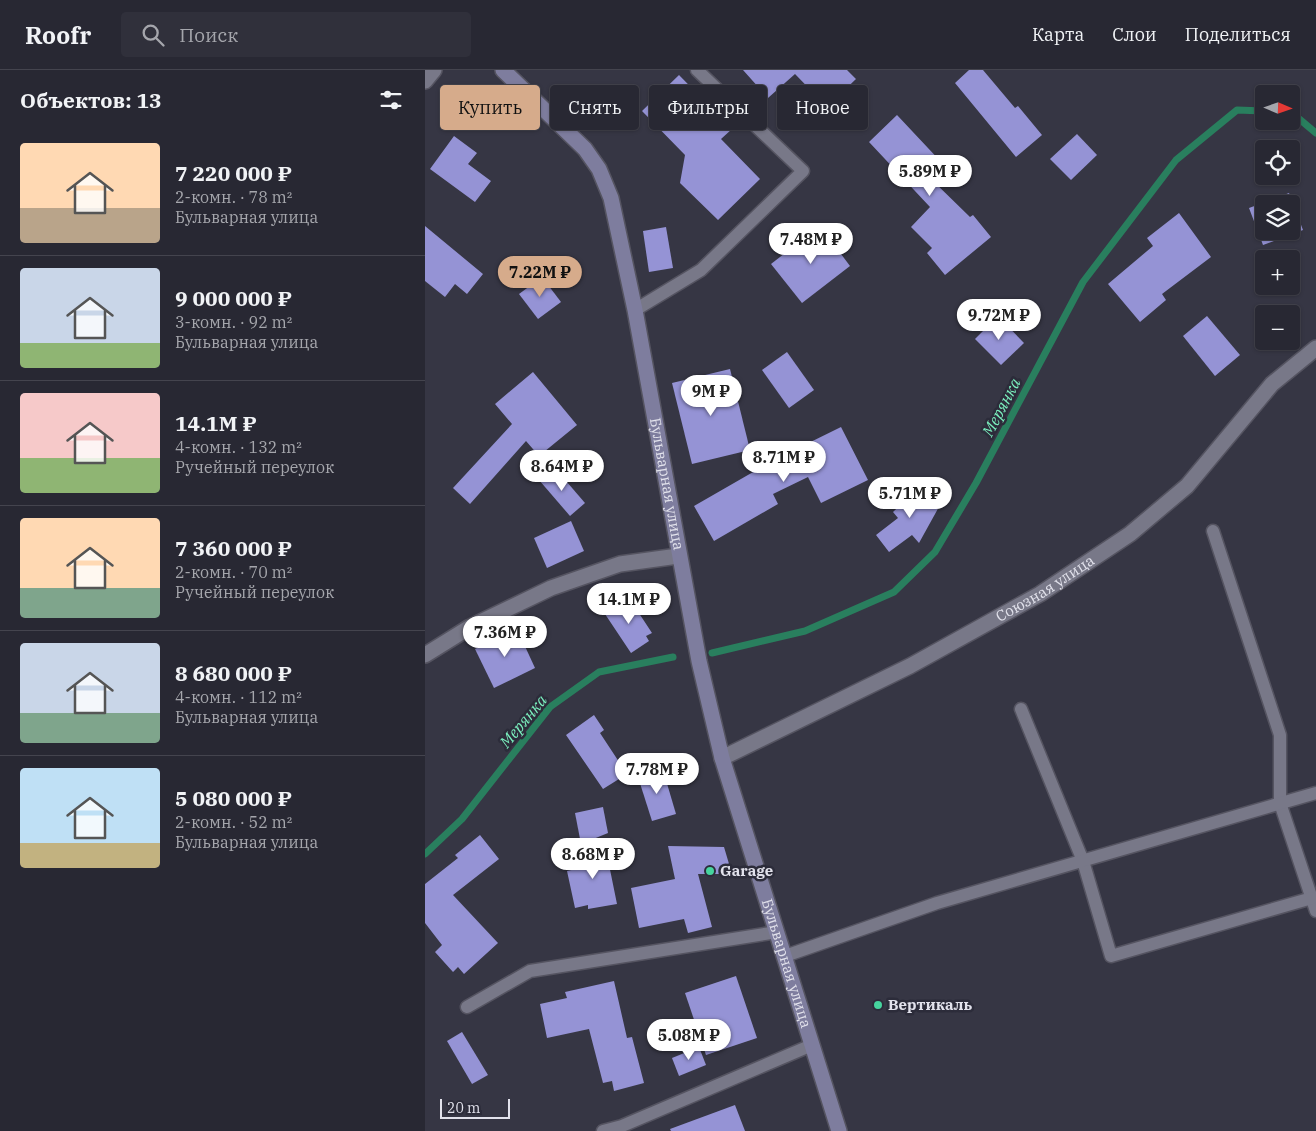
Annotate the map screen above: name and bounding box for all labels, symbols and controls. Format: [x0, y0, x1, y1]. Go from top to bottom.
search box [121, 12, 471, 57]
text: Roofr [25, 19, 91, 51]
icon: search [139, 21, 167, 49]
text: Поиск [179, 23, 238, 47]
text: Карта [1032, 23, 1084, 46]
text: Слои [1112, 23, 1157, 46]
text: Поделиться [1185, 23, 1291, 46]
chip: Купить [440, 85, 540, 130]
chip: Снять [550, 85, 639, 130]
chip: Фильтры [649, 85, 767, 130]
chip: Новое [777, 85, 868, 130]
north arrow [1255, 85, 1300, 130]
map controls [1255, 85, 1300, 350]
text: Объектов: 13 [20, 86, 162, 114]
icon: filters [377, 86, 405, 114]
button: locate [1255, 140, 1300, 185]
pin: 5.89M ₽ [884, 154, 976, 197]
text: 7 220 000 ₽ [175, 159, 292, 187]
text: 5.89M ₽ [899, 161, 961, 181]
icon: home [60, 163, 120, 223]
text: 2-комн. · 78 m² [175, 187, 292, 207]
button: layers [1255, 195, 1300, 240]
text: Бульварная улица [175, 207, 318, 227]
pin: 7.48M ₽ [765, 222, 857, 265]
text: 7.48M ₽ [780, 229, 842, 249]
button: + [1255, 250, 1300, 295]
pin: 7.22M ₽ [494, 256, 586, 298]
text: 7.22M ₽ [509, 262, 571, 282]
text: 9 000 000 ₽ [175, 284, 292, 312]
icon: home [60, 288, 120, 348]
pin: 9.72M ₽ [953, 298, 1045, 341]
text: 9.72M ₽ [968, 305, 1030, 325]
button: − [1255, 305, 1300, 350]
text: 3-комн. · 92 m² [175, 312, 292, 332]
text: Бульварная улица [175, 332, 318, 352]
pin: 9M ₽ [681, 374, 741, 417]
water label: Мерянка [977, 374, 1025, 440]
text: 9M ₽ [692, 381, 730, 401]
text: 14.1M ₽ [175, 409, 257, 437]
icon: home [60, 413, 120, 473]
street label: Бульварная улица [646, 416, 689, 552]
text: 4-комн. · 132 m² [175, 437, 302, 457]
pin: 8.71M ₽ [738, 440, 830, 483]
text: 8.71M ₽ [753, 447, 815, 467]
pin: 8.64M ₽ [516, 450, 608, 492]
text: 8.64M ₽ [531, 456, 593, 476]
text: Ручейный переулок [175, 457, 334, 477]
pin: 5.71M ₽ [864, 476, 956, 519]
text: 5.71M ₽ [879, 483, 941, 503]
text: 7 360 000 ₽ [175, 534, 292, 562]
icon: home [60, 538, 120, 598]
street label: Союзная улица [992, 551, 1098, 626]
text: 2-комн. · 70 m² [175, 562, 292, 582]
text: Ручейный переулок [175, 582, 334, 602]
pin: 14.1M ₽ [583, 582, 675, 625]
text: 14.1M ₽ [598, 589, 660, 609]
pin: 7.36M ₽ [459, 616, 551, 658]
text: 7.36M ₽ [474, 622, 536, 642]
text: 8 680 000 ₽ [175, 659, 292, 687]
icon: home [60, 663, 120, 723]
text: 4-комн. · 112 m² [175, 687, 302, 707]
water label: Мерянка [494, 690, 551, 752]
text: Бульварная улица [175, 707, 318, 727]
pin: 7.78M ₽ [611, 752, 703, 795]
text: 7.78M ₽ [626, 759, 688, 779]
text: 5 080 000 ₽ [175, 784, 292, 812]
icon: home [60, 788, 120, 848]
text: 2-комн. · 52 m² [175, 812, 292, 832]
text: Бульварная улица [175, 832, 318, 852]
pin: 8.68M ₽ [547, 838, 639, 880]
text: 8.68M ₽ [562, 844, 624, 864]
place label: Garage [720, 861, 773, 880]
marker: Garage [704, 865, 716, 877]
street label: Бульварная улица [758, 896, 816, 1030]
place label: Вертикаль [888, 995, 972, 1014]
marker: Вертикаль [872, 999, 884, 1011]
pin: 5.08M ₽ [643, 1018, 735, 1061]
text: 5.08M ₽ [658, 1025, 720, 1045]
scale bar [440, 1096, 510, 1119]
text: 20 m [447, 1099, 480, 1117]

